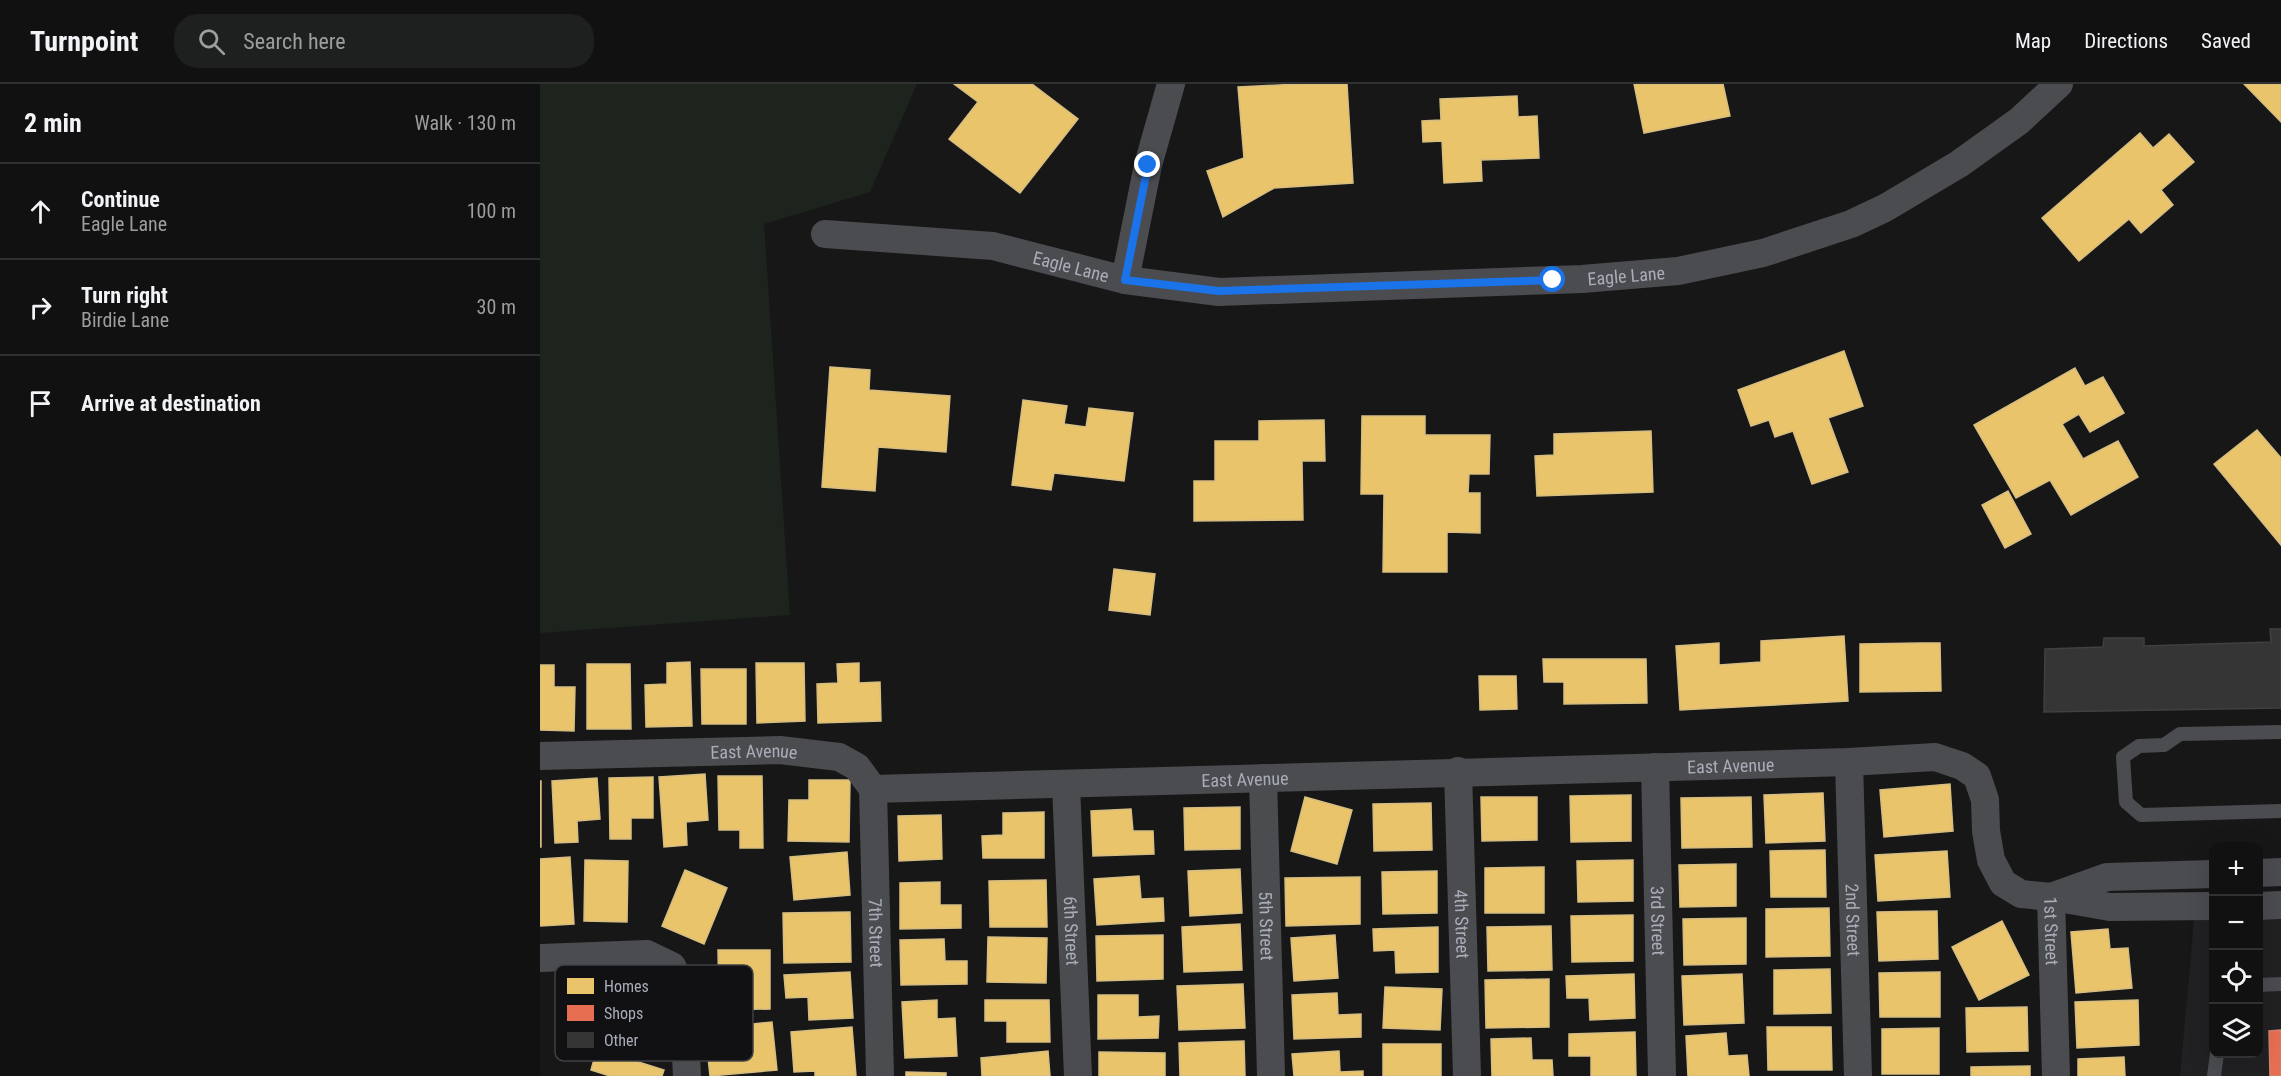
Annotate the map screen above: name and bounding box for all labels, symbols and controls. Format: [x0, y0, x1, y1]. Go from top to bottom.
search box [174, 14, 594, 68]
text: Turnpoint [30, 25, 138, 58]
icon: search [195, 25, 228, 58]
text: Search here [243, 29, 346, 54]
text: Map [2015, 29, 2051, 53]
text: Directions [2084, 29, 2168, 53]
text: Saved [2201, 29, 2251, 53]
text: 2 min [24, 108, 82, 138]
text: Walk · 130 m [415, 111, 516, 135]
route end [1134, 151, 1160, 177]
text: Continue [81, 187, 160, 212]
icon: ahead [24, 195, 57, 228]
text: 100 m [467, 199, 516, 223]
text: Eagle Lane [81, 212, 167, 236]
street label: Eagle Lane [1031, 246, 1111, 286]
street label: Eagle Lane [1587, 262, 1666, 289]
route start [1539, 266, 1565, 292]
text: Turn right [81, 283, 168, 308]
icon: right [24, 291, 57, 324]
text: 30 m [477, 295, 516, 319]
text: Birdie Lane [81, 308, 169, 332]
icon: arrive [24, 387, 57, 420]
text: Arrive at destination [81, 391, 261, 416]
street label: East Avenue [710, 739, 799, 762]
street label: East Avenue [1687, 754, 1775, 777]
street label: East Avenue [1201, 767, 1289, 790]
map controls [2209, 842, 2263, 1058]
button: + [2209, 842, 2263, 896]
street label: 2nd Street [1842, 883, 1865, 957]
street label: 3rd Street [1647, 886, 1670, 956]
street label: 4th Street [1451, 889, 1474, 959]
street label: 5th Street [1256, 891, 1278, 961]
street label: 6th Street [1060, 896, 1084, 966]
street label: 1st Street [2040, 896, 2063, 966]
button: − [2209, 896, 2263, 950]
street label: 7th Street [865, 898, 888, 968]
button: locate [2209, 950, 2263, 1004]
legend [555, 965, 753, 1061]
text: Homes [604, 977, 649, 996]
text: Shops [604, 1004, 643, 1023]
button: layers [2209, 1004, 2263, 1058]
text: Other [604, 1031, 639, 1050]

